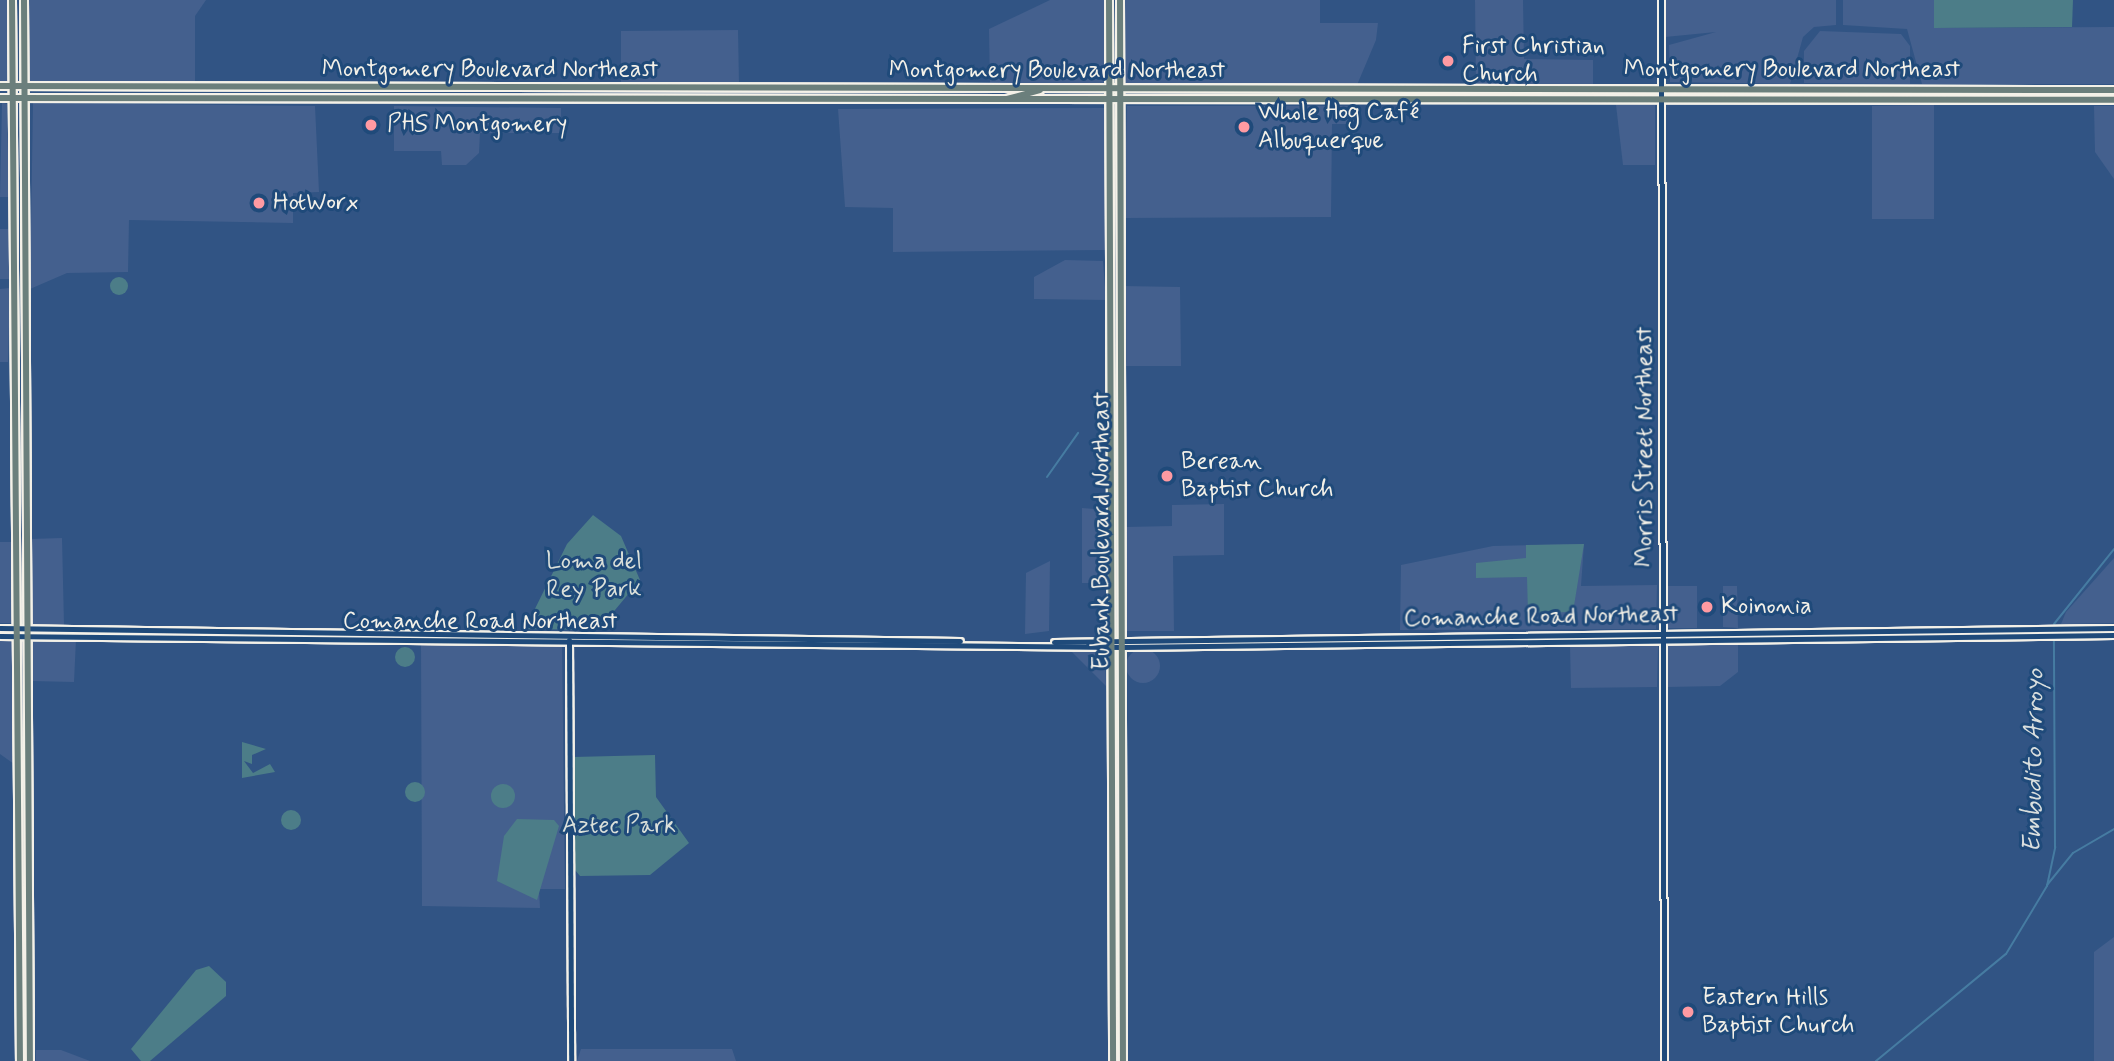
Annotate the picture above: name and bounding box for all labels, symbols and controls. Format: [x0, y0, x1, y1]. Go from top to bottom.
place label: First Christian Church [1462, 33, 1605, 89]
marker: First Christian Church [1440, 53, 1456, 69]
street label: Montgomery Boulevard Northeast [322, 56, 658, 84]
street label: Montgomery Boulevard Northeast [1624, 56, 1960, 84]
street label: Montgomery Boulevard Northeast [889, 57, 1225, 85]
place label: Whole Hog Café Albuquerque [1258, 99, 1419, 155]
place label: PHS Montgomery [387, 111, 567, 139]
marker: PHS Montgomery [361, 115, 381, 135]
marker: Whole Hog Café Albuquerque [1236, 119, 1252, 135]
place label: HotWorx [273, 189, 358, 217]
marker: HotWorx [251, 195, 267, 211]
street label: Morris Street Northeast [1631, 324, 1659, 570]
street label: Eubank Boulevard Northeast [1088, 392, 1116, 670]
place label: Berean Baptist Church [1181, 448, 1333, 504]
marker: Berean Baptist Church [1159, 468, 1175, 484]
park label: Loma del Rey Park [547, 548, 641, 604]
place label: Koinonia [1721, 593, 1812, 621]
marker: Koinonia [1699, 599, 1715, 615]
street label: Comanche Road Northeast [1404, 600, 1678, 634]
street label: Comanche Road Northeast [344, 608, 616, 636]
water label: Embudito Arroyo [2018, 668, 2052, 854]
park label: Aztec Park [563, 812, 675, 840]
place label: Eastern Hills Baptist Church [1702, 984, 1854, 1040]
marker: Eastern Hills Baptist Church [1680, 1004, 1696, 1020]

